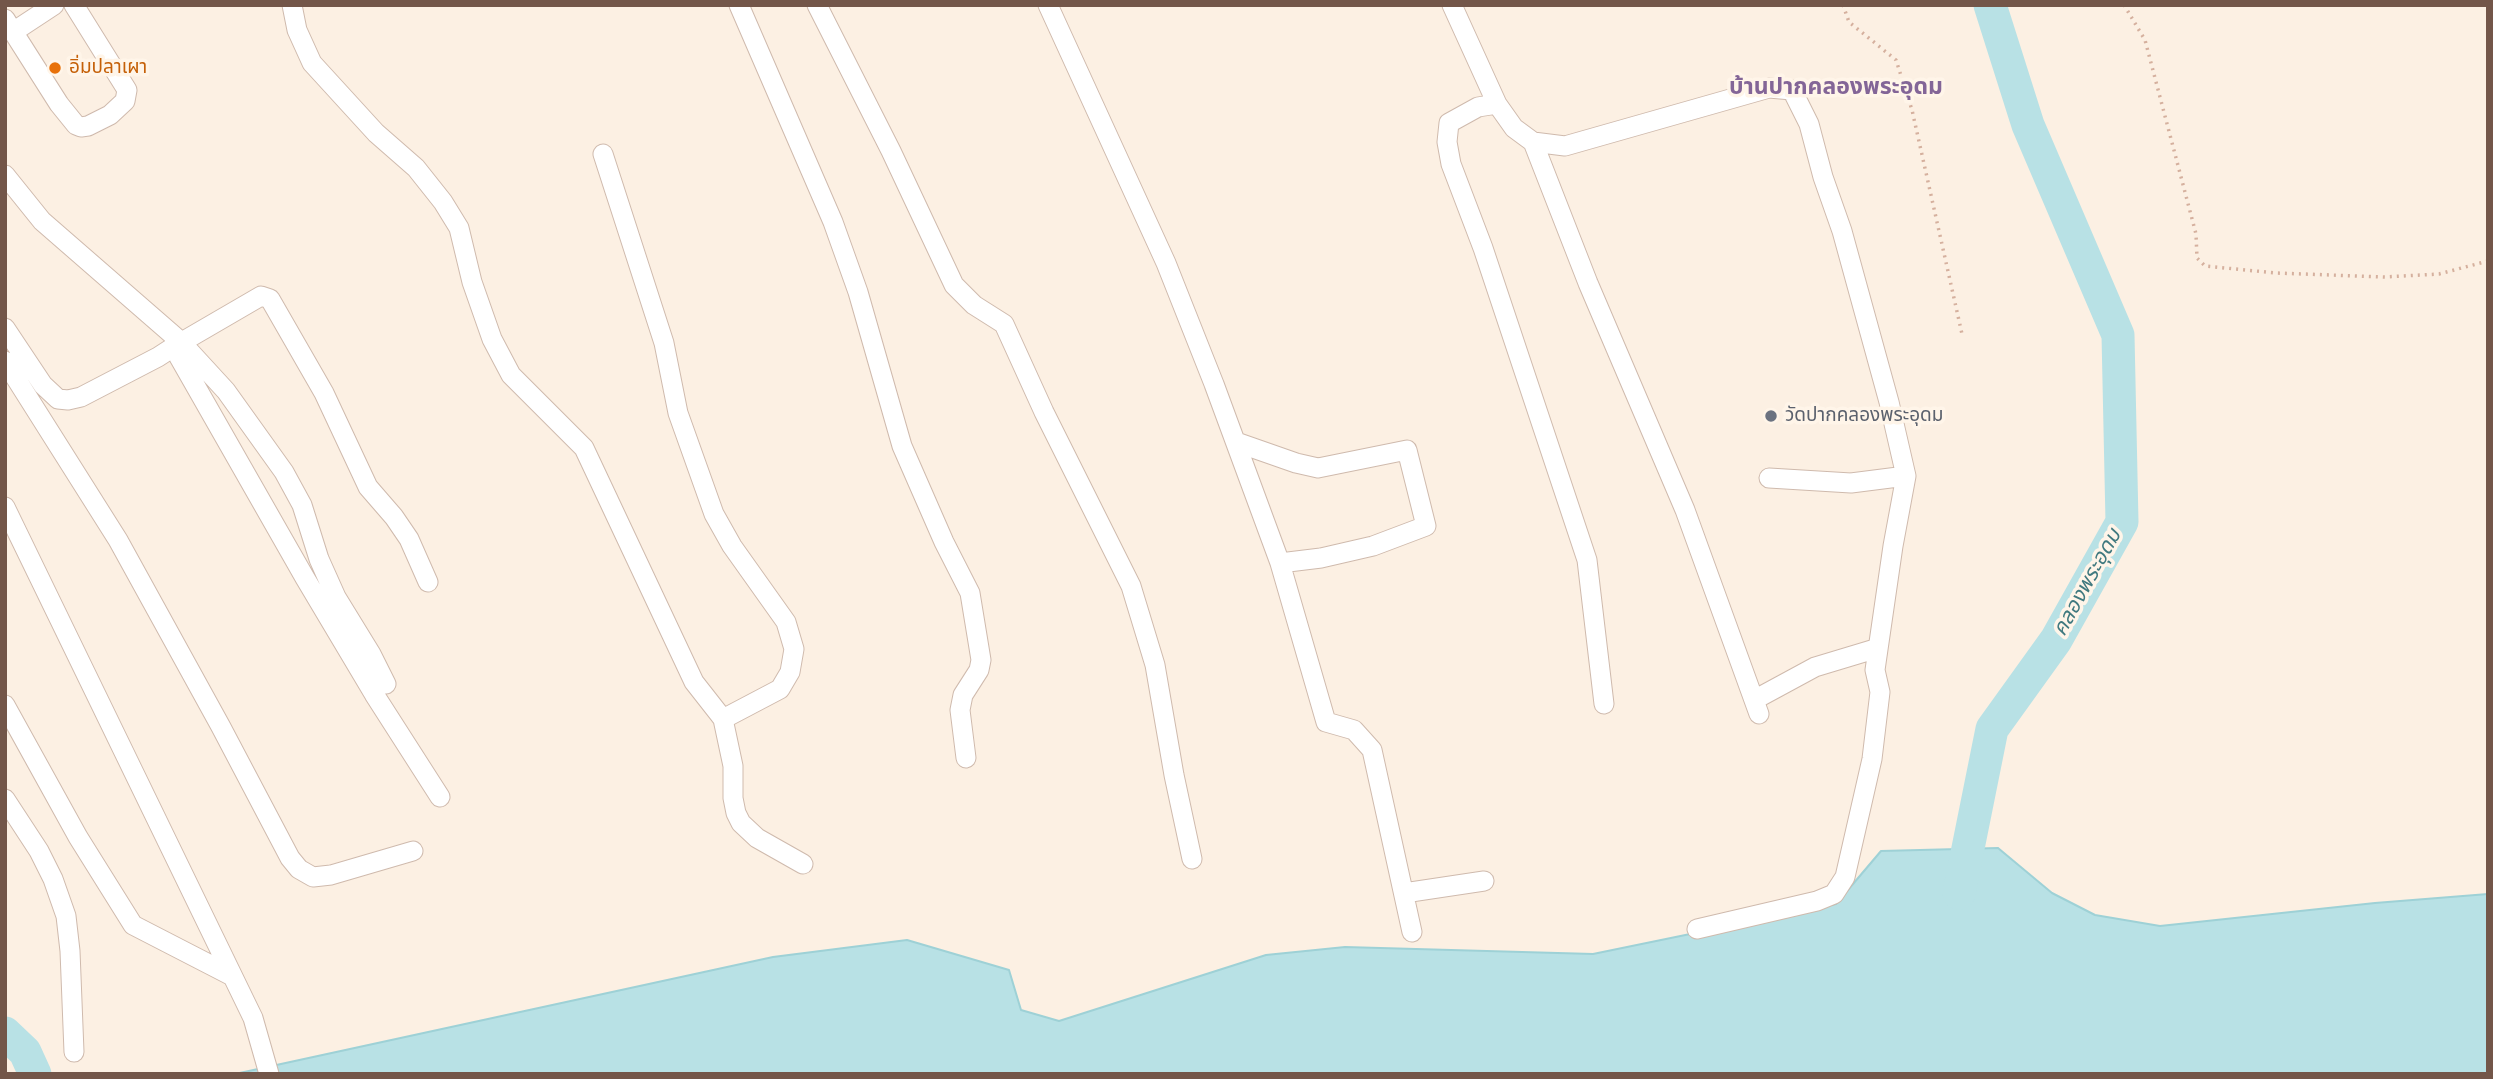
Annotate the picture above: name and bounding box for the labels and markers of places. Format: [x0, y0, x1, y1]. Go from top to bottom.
place label: อิ่มปลาเผา [69, 57, 147, 79]
marker: อิ่มปลาเผา [47, 60, 63, 76]
place label: วัดปากคลองพระอุดม [1785, 405, 1943, 427]
marker: วัดปากคลองพระอุดม [1763, 408, 1779, 424]

